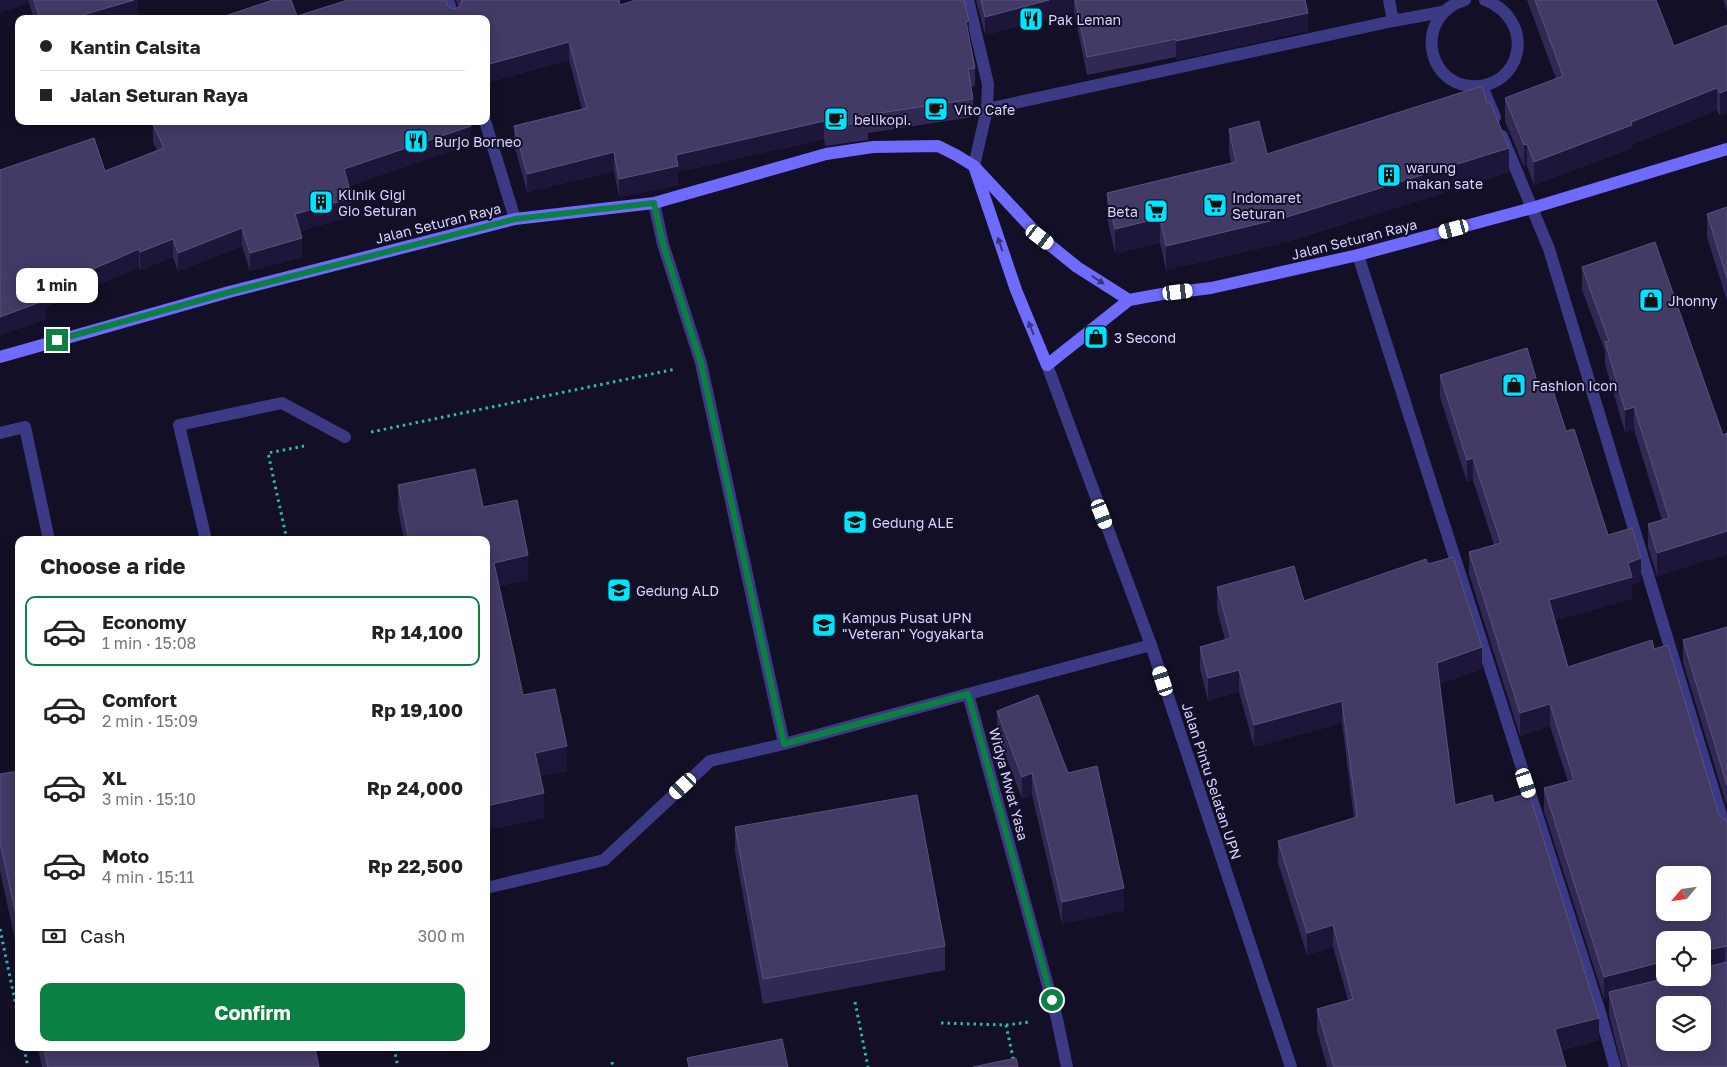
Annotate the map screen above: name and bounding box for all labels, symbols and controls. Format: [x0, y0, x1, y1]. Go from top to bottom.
restaurant icon: Pak Leman [1018, 6, 1044, 32]
place label: Pak Leman [1048, 11, 1121, 28]
text: Kantin Calsita [70, 35, 201, 58]
text: Jalan Seturan Raya [70, 83, 248, 106]
cafe icon: Vito Cafe [923, 96, 949, 122]
place label: Vito Cafe [954, 101, 1015, 118]
cafe icon: belikopi. [823, 106, 849, 132]
place label: belikopi. [854, 111, 912, 128]
restaurant icon: Burjo Borneo [403, 128, 429, 154]
place label: Burjo Borneo [434, 133, 521, 150]
place label: warung makan sate [1406, 159, 1483, 192]
building icon: warung makan sate [1376, 162, 1402, 188]
place label: Klinik Gigi Gio Seturan [338, 186, 417, 219]
building icon: Klinik Gigi Gio Seturan [308, 189, 334, 215]
place label: Indomaret Seturan [1232, 189, 1301, 222]
supermarket icon: Indomaret Seturan [1202, 192, 1228, 218]
supermarket icon: Beta [1143, 198, 1169, 224]
street label: Jalan Seturan Raya [373, 199, 503, 247]
place label: Beta [1107, 203, 1138, 220]
street label: Jalan Seturan Raya [1289, 215, 1419, 263]
car [1437, 218, 1470, 240]
car [1023, 222, 1056, 252]
one-way arrow [996, 236, 1003, 251]
callout: 1 min [16, 268, 98, 302]
text: 1 min [37, 275, 77, 295]
one-way arrow [1092, 276, 1105, 285]
car [1162, 283, 1193, 301]
shop icon: Jhonny [1638, 287, 1664, 313]
place label: Jhonny [1668, 292, 1718, 309]
one-way arrow [1027, 320, 1035, 335]
shop icon: 3 Second [1083, 324, 1109, 350]
route end [46, 329, 68, 351]
place label: 3 Second [1114, 329, 1176, 346]
shop icon: Fashion Icon [1501, 372, 1527, 398]
place label: Fashion Icon [1532, 377, 1617, 394]
car [1089, 497, 1114, 531]
school or university icon: Gedung ALE [842, 509, 868, 535]
place label: Gedung ALE [872, 514, 954, 531]
text: Choose a ride [40, 552, 186, 579]
school or university icon: Gedung ALD [606, 577, 632, 603]
place label: Gedung ALD [636, 582, 719, 599]
icon: car [42, 609, 87, 654]
place label: Kampus Pusat UPN "Veteran" Yogyakarta [842, 609, 984, 642]
text: Economy [102, 610, 187, 633]
school or university icon: Kampus Pusat UPN "Veteran" Yogyakarta [811, 612, 837, 638]
text: Rp 14,100 [371, 620, 463, 643]
text: 1 min · 15:08 [102, 633, 196, 653]
car [1151, 664, 1174, 698]
icon: car [42, 687, 87, 732]
text: Comfort [102, 688, 177, 711]
text: Rp 19,100 [371, 698, 463, 721]
street label: Jalan Pintu Selatan UPN [1179, 700, 1245, 862]
text: 2 min · 15:09 [102, 711, 198, 731]
street label: Widya Mwat Yasa [986, 726, 1032, 842]
icon: car [42, 765, 87, 810]
text: XL [102, 766, 127, 789]
car [1514, 766, 1537, 800]
car [666, 770, 699, 802]
text: Rp 24,000 [367, 776, 463, 799]
text: 3 min · 15:10 [102, 789, 196, 809]
icon: car [42, 843, 87, 888]
text: Moto [102, 844, 149, 867]
text: Rp 22,500 [368, 854, 463, 877]
north arrow [1656, 866, 1711, 921]
map controls [1656, 866, 1711, 1051]
text: 4 min · 15:11 [102, 867, 194, 887]
icon: cash [40, 922, 68, 950]
text: Cash [80, 924, 125, 947]
text: 300 m [418, 926, 465, 946]
button: locate [1656, 931, 1711, 986]
button: Confirm [40, 983, 465, 1041]
route start [1041, 989, 1063, 1011]
button: layers [1656, 996, 1711, 1051]

